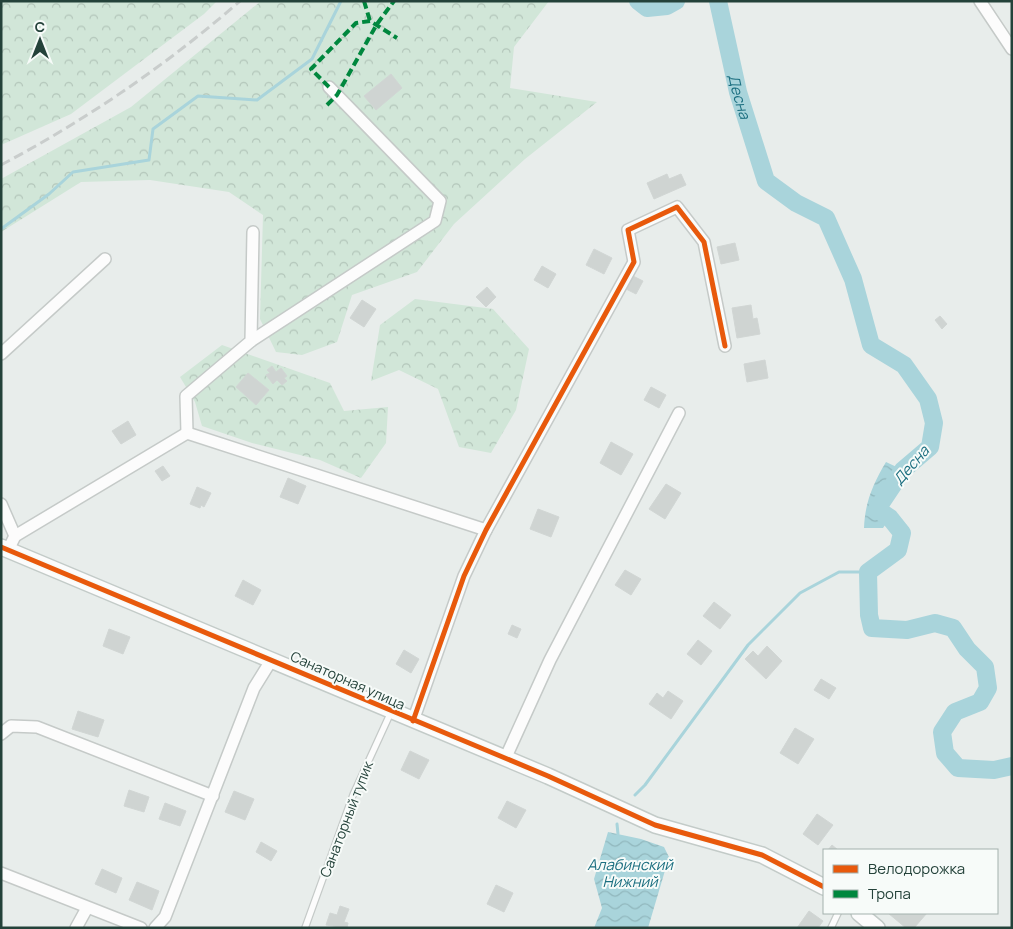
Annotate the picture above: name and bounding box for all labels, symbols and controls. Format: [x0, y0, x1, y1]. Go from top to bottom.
north arrow [15, 15, 65, 65]
text: С [35, 17, 45, 36]
water label: Десна [724, 72, 756, 122]
water label: Десна [888, 441, 934, 489]
street label: Санаторная улица [288, 646, 408, 714]
street label: Санаторный тупик [315, 757, 377, 880]
legend [823, 849, 998, 914]
water label: Алабинский Нижний [587, 854, 674, 892]
text: Велодорожка [868, 858, 965, 879]
text: Тропа [868, 883, 911, 904]

